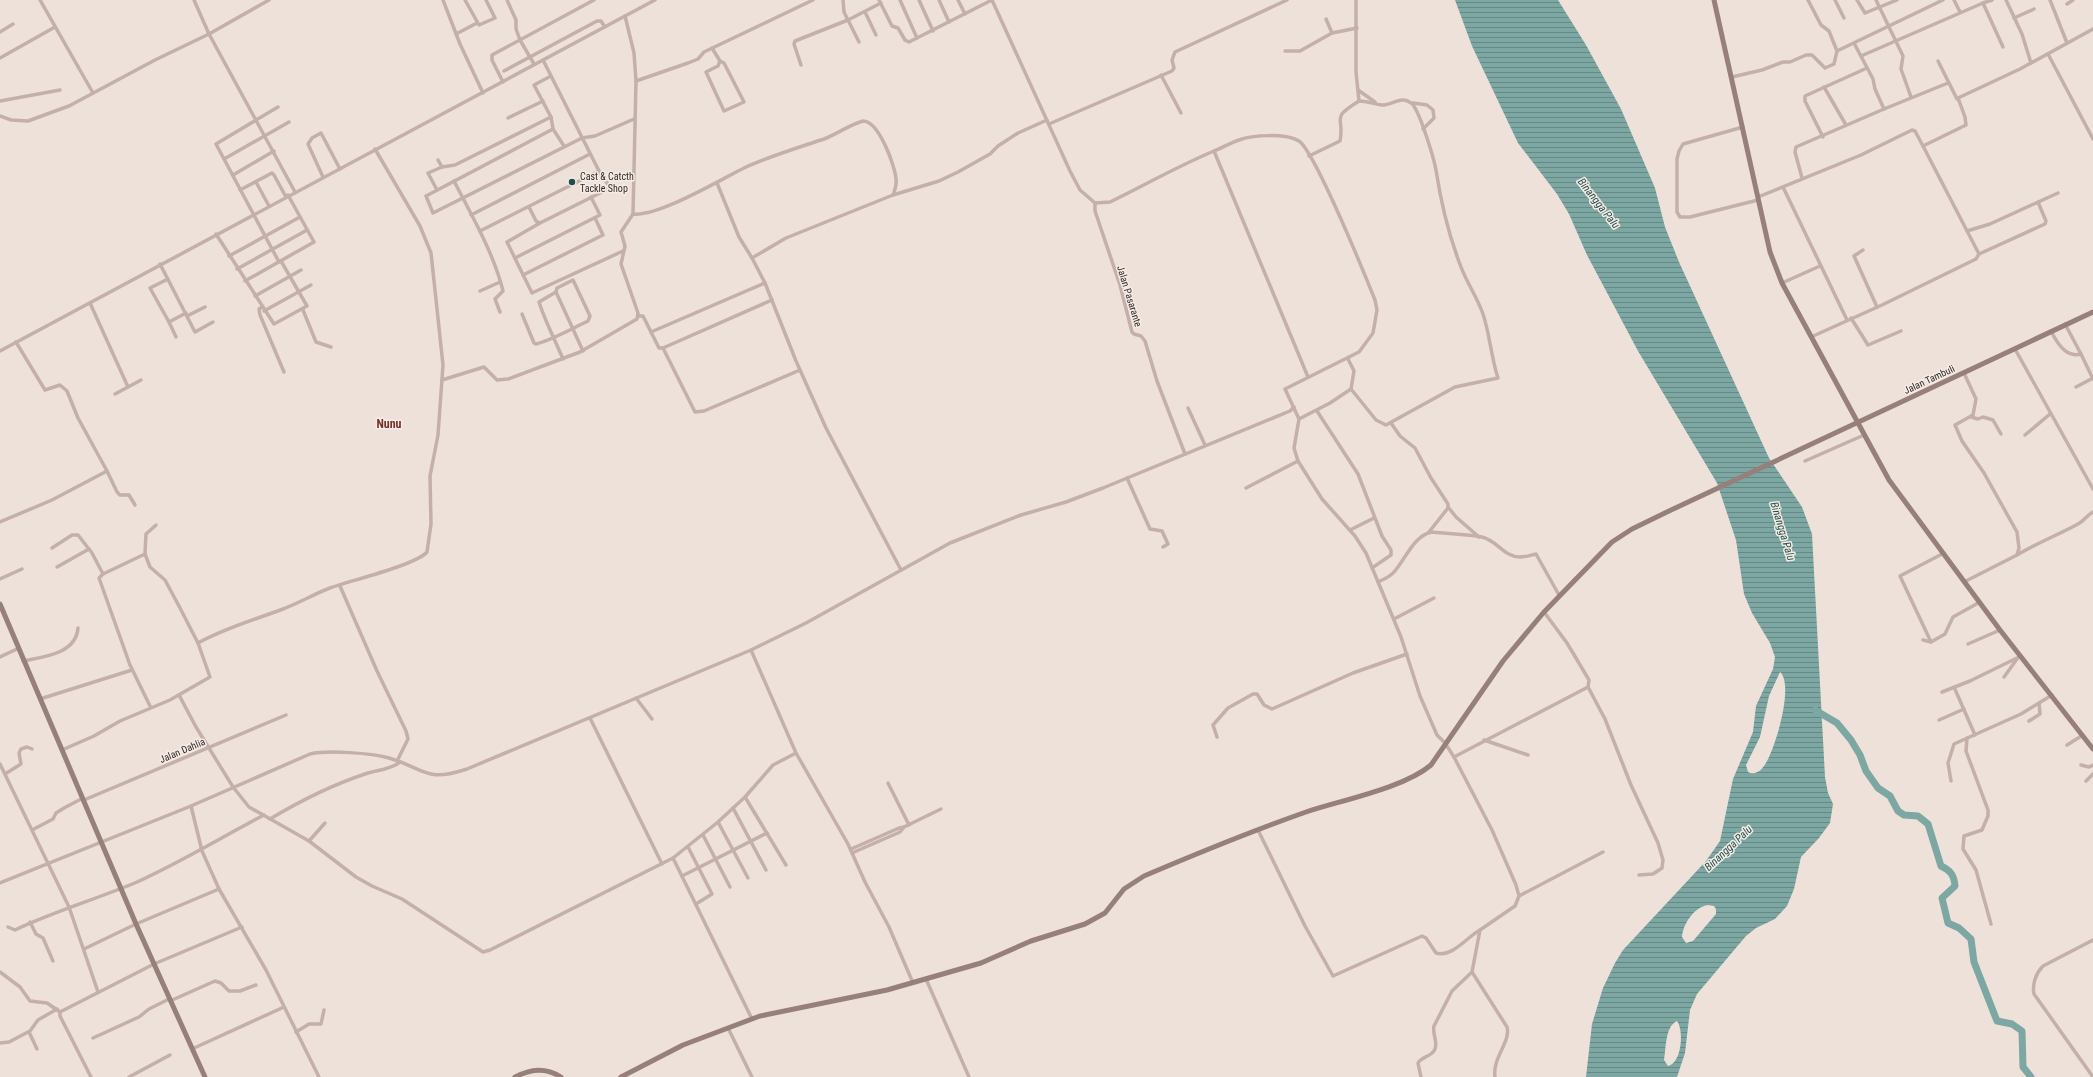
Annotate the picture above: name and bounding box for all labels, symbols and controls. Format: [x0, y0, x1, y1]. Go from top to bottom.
place label: Cast & Catcth Tackle Shop [580, 171, 634, 194]
water label: Binangga Palu [1575, 175, 1622, 231]
marker: Cast & Catcth Tackle Shop [567, 177, 577, 187]
street label: Jalan Pasarante [1115, 264, 1144, 328]
street label: Jalan Tambuli [1902, 363, 1956, 396]
district label: Nunu [376, 417, 402, 431]
water label: Binangga Palu [1767, 500, 1798, 562]
street label: Jalan Dahlia [158, 736, 207, 765]
water label: Binangga Palu [1702, 823, 1755, 874]

